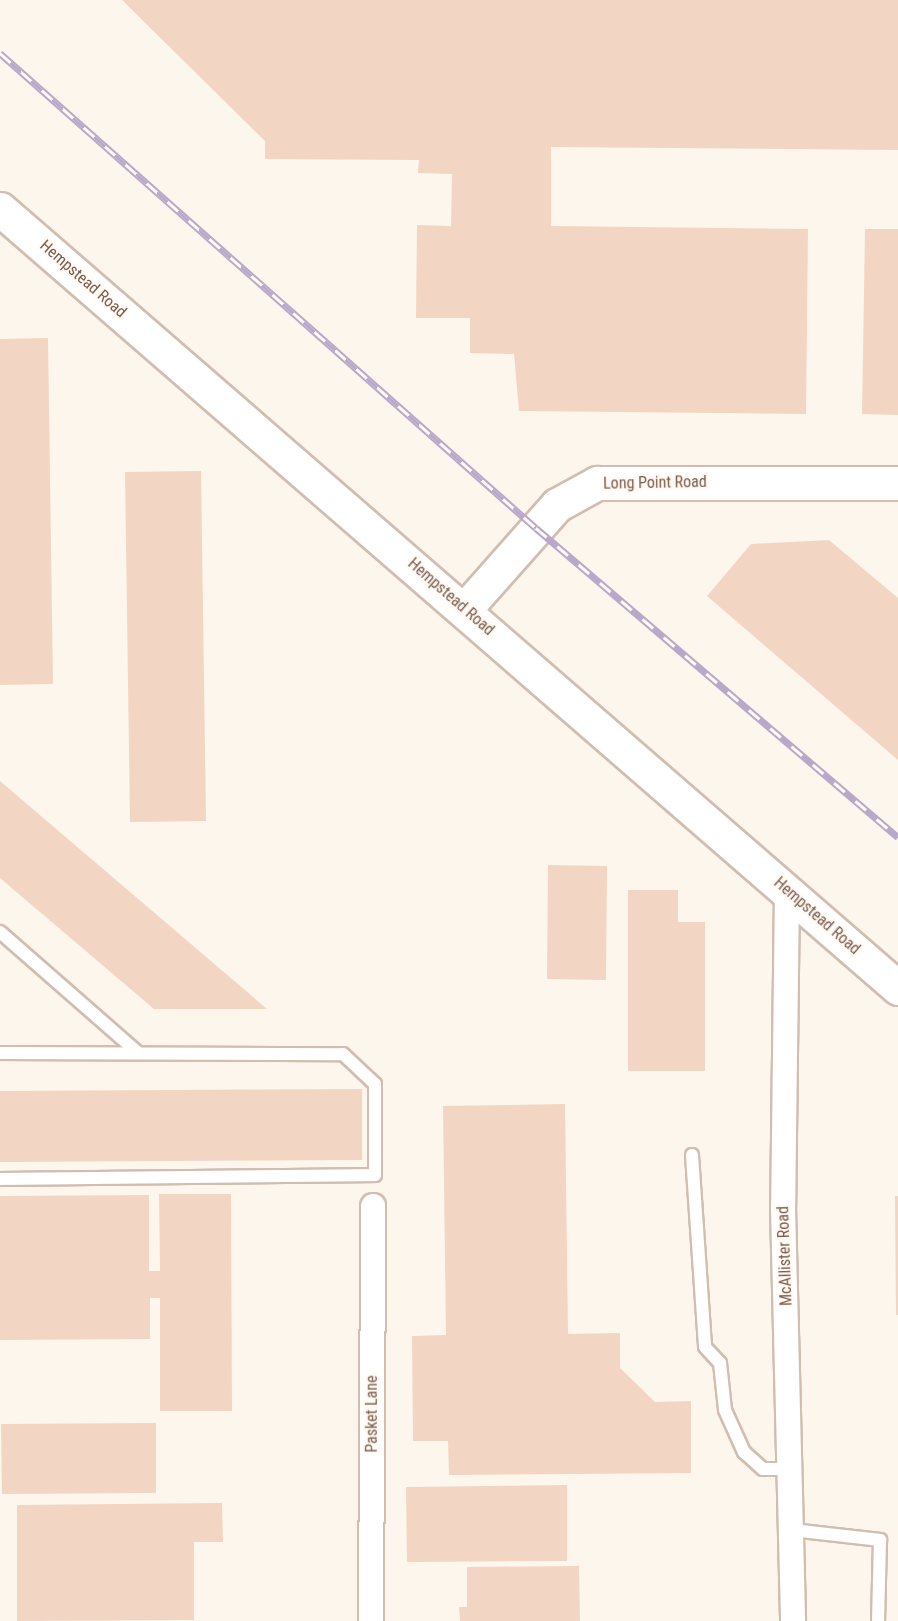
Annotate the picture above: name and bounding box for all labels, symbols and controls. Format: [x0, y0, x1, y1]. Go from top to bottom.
street label: Hempstead Road [36, 236, 130, 322]
street label: Long Point Road [603, 472, 707, 494]
street label: Hempstead Road [404, 554, 498, 640]
street label: Hempstead Road [770, 873, 864, 959]
street label: McAllister Road [774, 1206, 796, 1306]
street label: Pasket Lane [362, 1375, 382, 1453]

